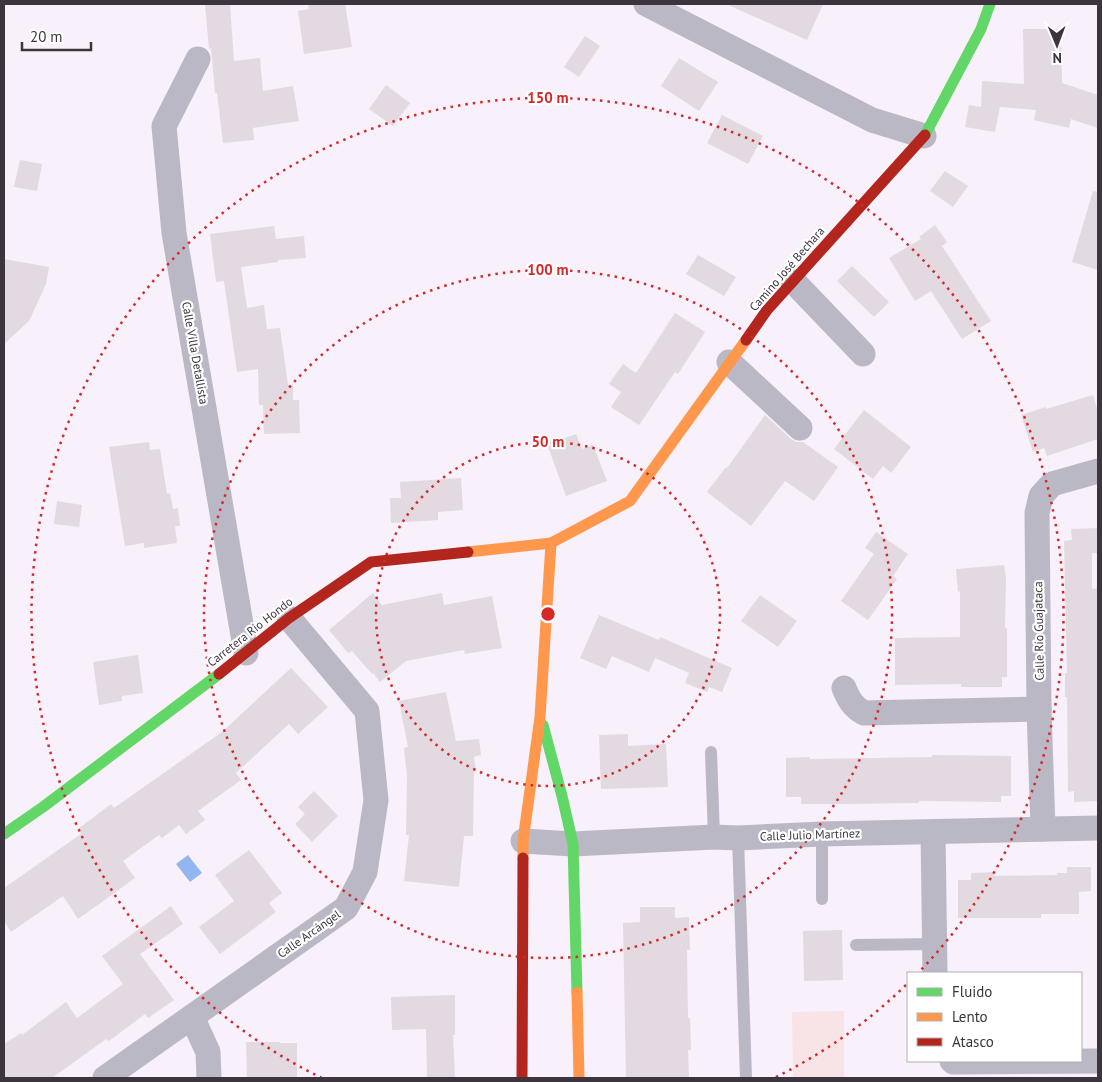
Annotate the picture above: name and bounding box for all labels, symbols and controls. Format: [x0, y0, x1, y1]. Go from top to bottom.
scale bar [22, 20, 91, 52]
north arrow [1032, 20, 1082, 70]
text: 20 m [30, 27, 63, 46]
text: N [1052, 49, 1062, 67]
text: 150 m [527, 88, 569, 107]
street label: Camino José Bechara [746, 223, 827, 314]
text: 100 m [527, 260, 569, 279]
street label: Calle Villa Detallista [179, 300, 212, 405]
text: 50 m [532, 432, 564, 451]
street label: Calle Río Guajataca [1030, 581, 1047, 681]
street label: Carretera Rio Hondo [204, 594, 295, 670]
centre of rings [539, 605, 557, 623]
street label: Calle Julio Martínez [760, 825, 860, 844]
street label: Calle Arcángel [274, 906, 344, 961]
legend [907, 972, 1082, 1062]
text: Fluido [952, 982, 992, 1001]
text: Lento [952, 1007, 988, 1026]
text: Atasco [952, 1032, 994, 1051]

